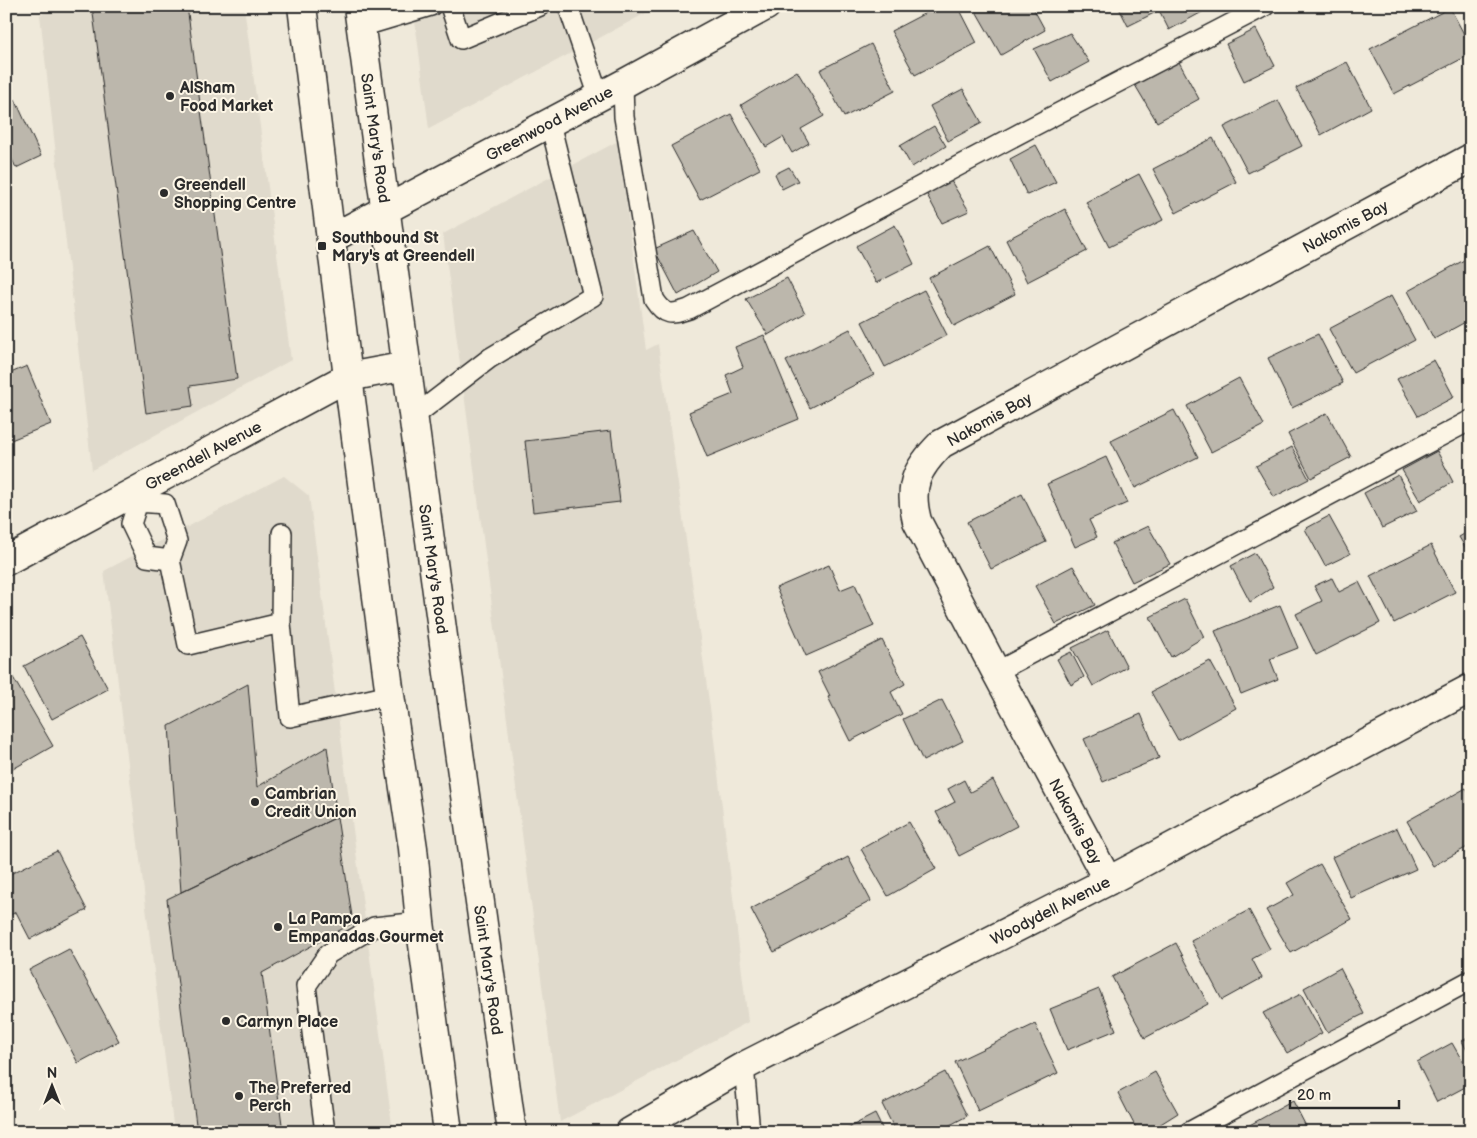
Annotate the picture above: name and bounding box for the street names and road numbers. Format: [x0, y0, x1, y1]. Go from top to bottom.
street label: Saint Mary's Road [356, 72, 393, 204]
street label: Greenwood Avenue [483, 83, 617, 166]
street label: Nakomis Bay [1300, 196, 1392, 258]
street label: Nakomis Bay [944, 389, 1036, 451]
street label: Greendell Avenue [142, 417, 266, 495]
street label: Saint Mary's Road [414, 503, 451, 635]
street label: Nakomis Bay [1044, 776, 1106, 868]
street label: Woodydell Avenue [988, 873, 1114, 950]
street label: Saint Mary's Road [469, 904, 506, 1036]

